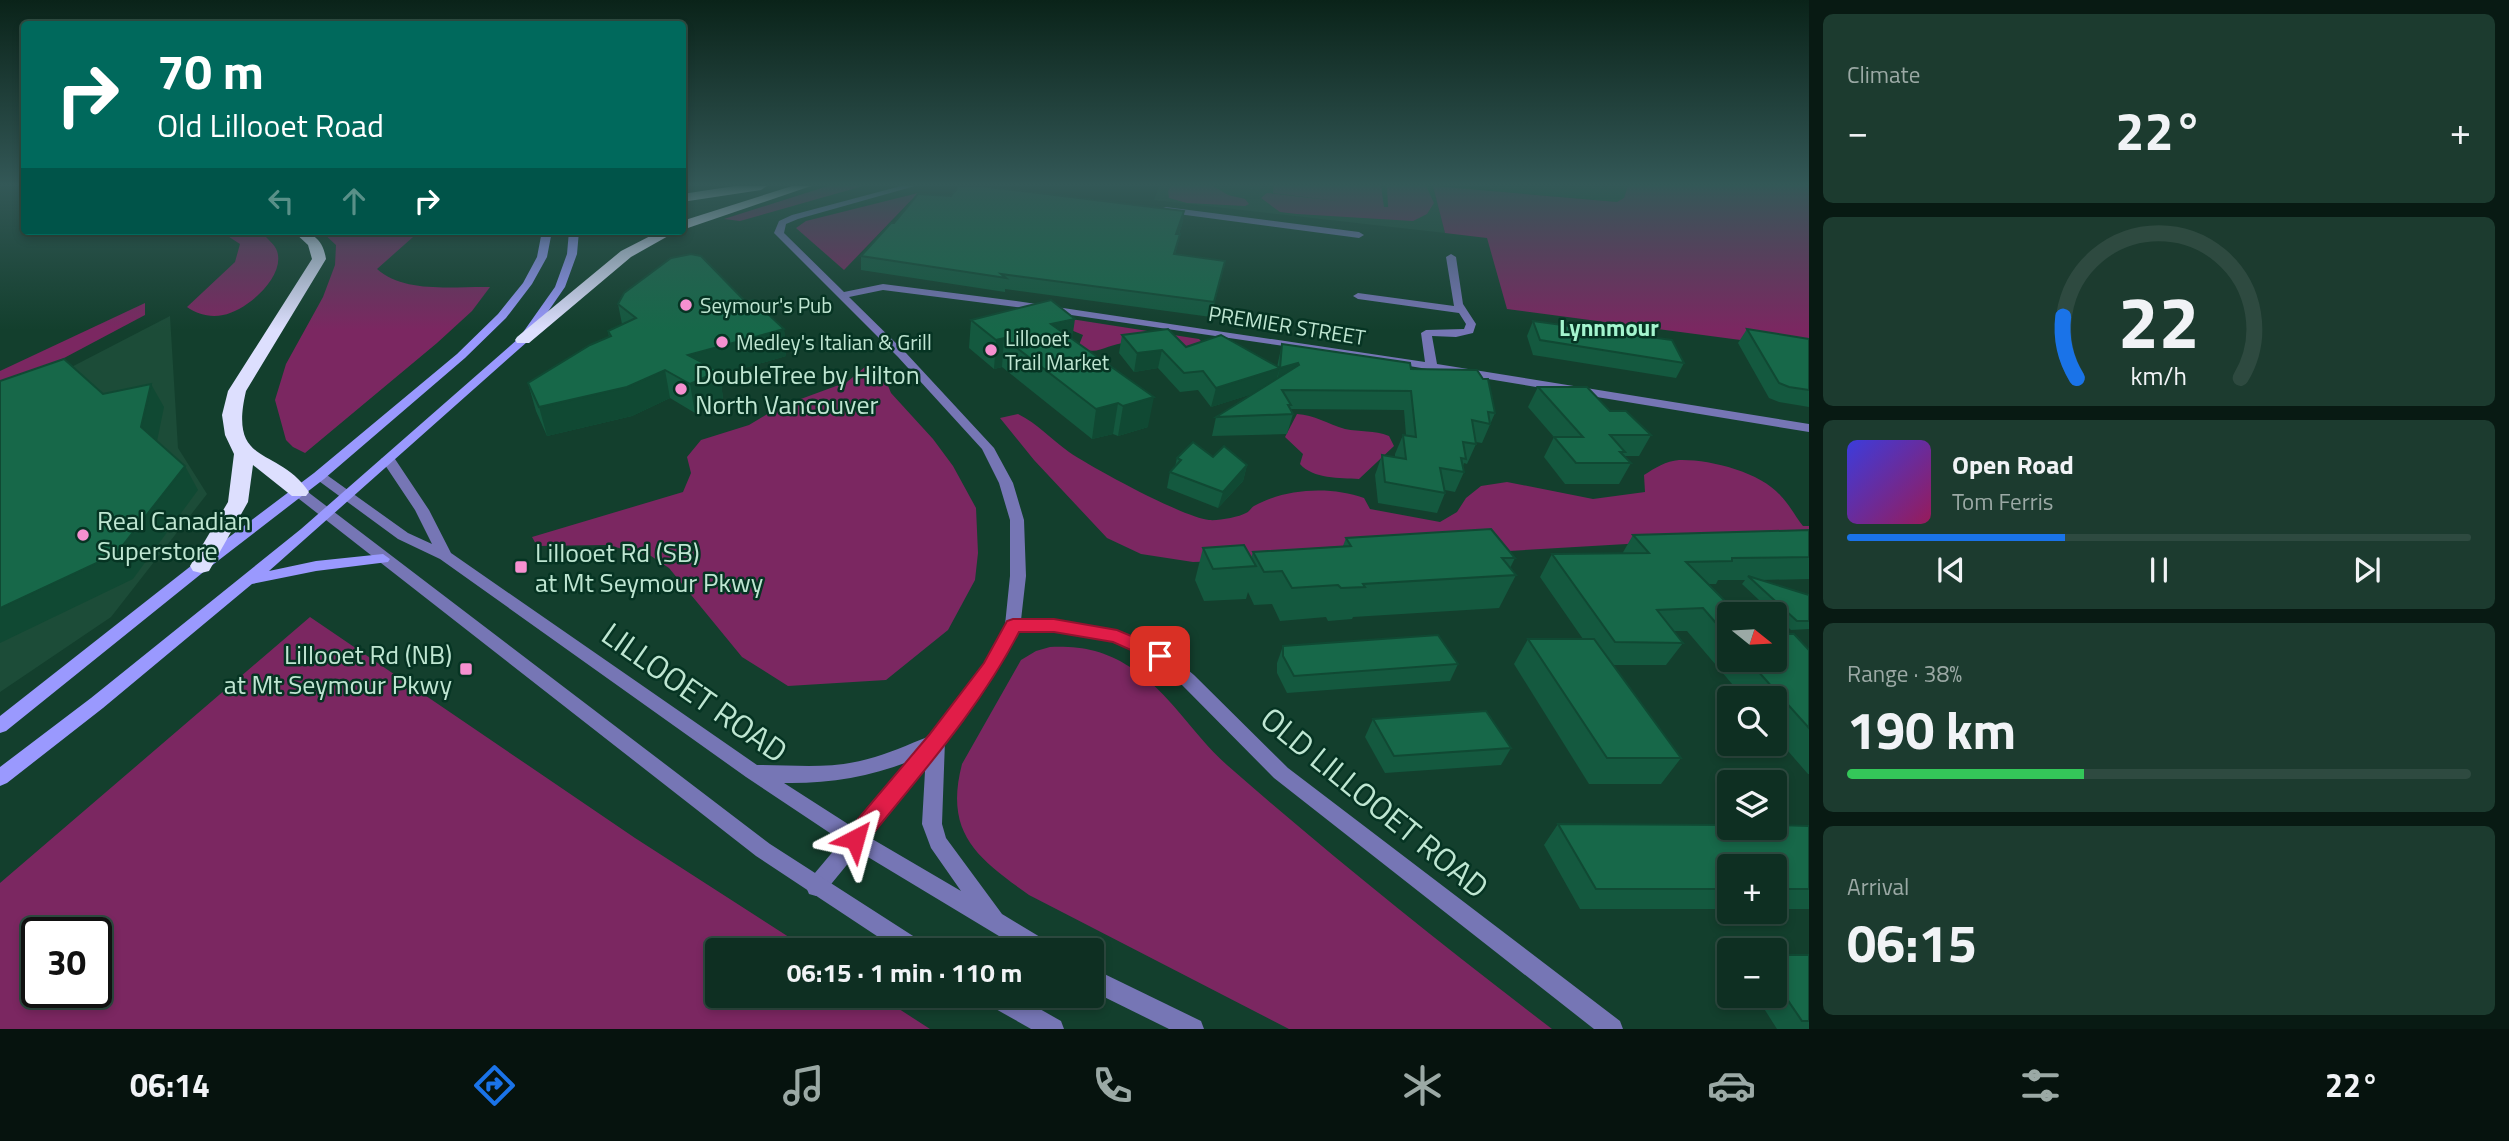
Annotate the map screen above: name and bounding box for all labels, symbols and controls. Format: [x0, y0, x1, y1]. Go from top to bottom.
text: 70 m [157, 33, 264, 108]
icon: right [42, 49, 133, 140]
text: Climate [1847, 57, 1920, 92]
text: 22° [2115, 91, 2203, 170]
text: Old Lillooet Road [157, 101, 384, 149]
text: − [1847, 102, 1868, 160]
text: + [2450, 102, 2471, 160]
icon: left [262, 182, 300, 220]
icon: ahead [335, 182, 373, 220]
icon: right [408, 182, 446, 220]
text: 22 [2118, 266, 2200, 376]
place label: Seymour's Pub [700, 289, 832, 321]
marker: Seymour's Pub [678, 297, 694, 313]
street label: PREMIER STREET [1206, 297, 1368, 353]
district label: Lynnmour [1559, 310, 1659, 345]
place label: Lillooet Trail Market [1005, 322, 1110, 378]
place label: Medley's Italian & Grill [736, 326, 932, 358]
marker: Medley's Italian & Grill [714, 334, 730, 350]
marker: Lillooet Trail Market [983, 342, 999, 358]
place label: DoubleTree by Hilton North Vancouver [695, 355, 920, 424]
text: km/h [2131, 356, 2187, 394]
marker: DoubleTree by Hilton North Vancouver [673, 381, 689, 397]
text: Open Road [1952, 445, 2074, 484]
text: Tom Ferris [1952, 484, 2053, 519]
place label: Real Canadian Superstore [97, 501, 251, 570]
marker: Real Canadian Superstore [75, 527, 91, 543]
place label: Lillooet Rd (SB) at Mt Seymour Pkwy [535, 533, 763, 602]
icon: previous [1932, 551, 1970, 589]
icon: pause [2140, 551, 2178, 589]
icon: next [2348, 551, 2386, 589]
marker: Lillooet Rd (SB) at Mt Seymour Pkwy [513, 559, 529, 575]
north arrow [1717, 602, 1787, 672]
map controls [1717, 602, 1787, 1008]
street label: LILLOOET ROAD [592, 610, 798, 774]
pin [1130, 626, 1190, 686]
place label: Lillooet Rd (NB) at Mt Seymour Pkwy [224, 635, 452, 704]
icon: arrive [1141, 637, 1179, 675]
text: Range · 38% [1847, 656, 1962, 691]
marker: Lillooet Rd (NB) at Mt Seymour Pkwy [458, 661, 474, 677]
button: search [1717, 686, 1787, 756]
text: 190 km [1847, 690, 2016, 769]
street label: OLD LILLOOET ROAD [1251, 695, 1499, 909]
button: layers [1717, 770, 1787, 840]
position arrow [818, 802, 892, 876]
button: + [1717, 854, 1787, 924]
text: Arrival [1847, 869, 1909, 904]
text: 06:15 [1847, 903, 1977, 982]
speed limit sign: 30 [21, 917, 112, 1008]
button: − [1717, 938, 1787, 1008]
text: 06:15 · 1 min · 110 m [787, 953, 1022, 992]
text: 06:14 [130, 1061, 210, 1109]
icon: directions [470, 1061, 519, 1110]
icon: music [779, 1061, 828, 1110]
icon: phone [1088, 1061, 1137, 1110]
icon: climate [1398, 1061, 1447, 1110]
icon: car [1707, 1061, 1756, 1110]
icon: filters [2016, 1061, 2065, 1110]
text: 22° [2325, 1061, 2379, 1109]

